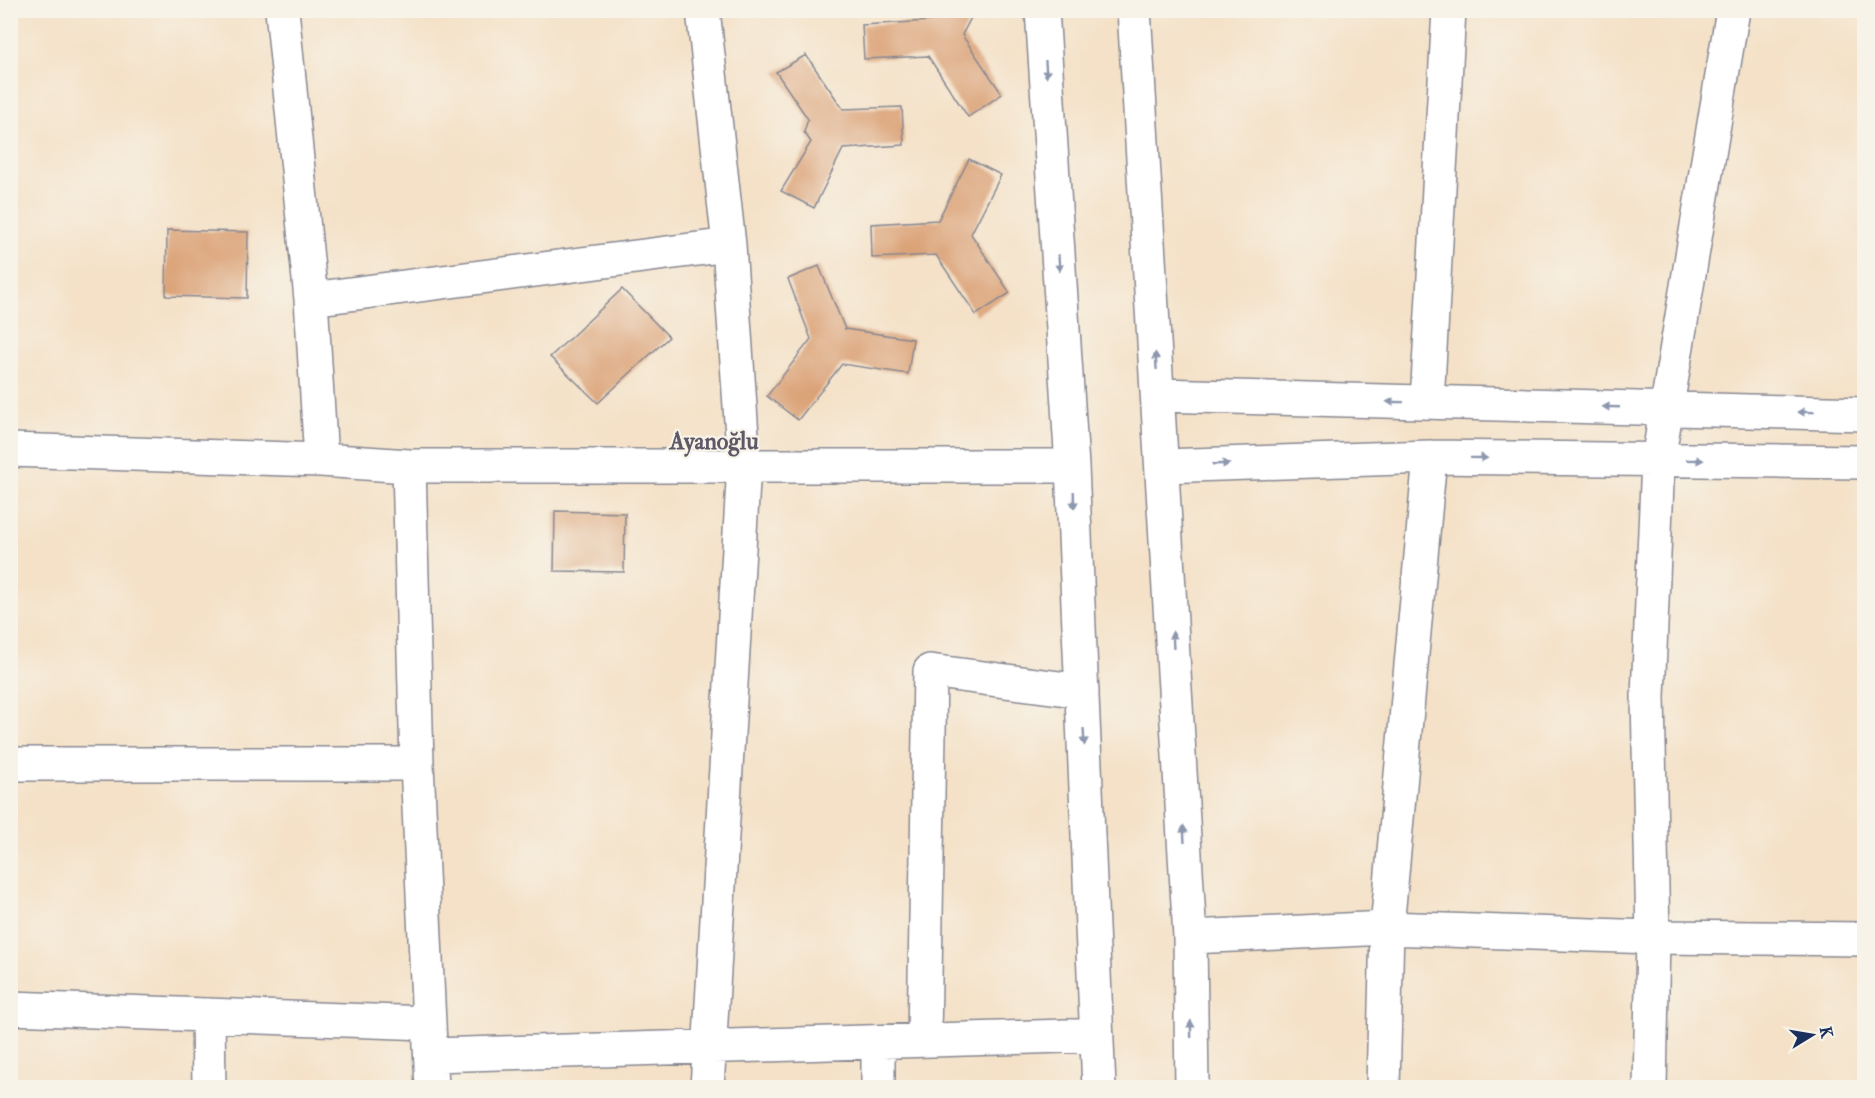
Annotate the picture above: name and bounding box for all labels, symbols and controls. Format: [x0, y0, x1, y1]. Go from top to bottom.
one-way arrow [1041, 59, 1051, 78]
one-way arrow [1054, 254, 1064, 273]
one-way arrow [1151, 352, 1161, 371]
one-way arrow [1386, 397, 1405, 406]
one-way arrow [1602, 403, 1621, 412]
one-way arrow [1797, 408, 1816, 417]
district label: Ayanoğlu [668, 426, 759, 457]
one-way arrow [1469, 453, 1488, 463]
one-way arrow [1685, 455, 1704, 465]
one-way arrow [1212, 460, 1231, 469]
one-way arrow [1069, 490, 1078, 509]
one-way arrow [1168, 630, 1177, 649]
one-way arrow [1079, 727, 1088, 746]
one-way arrow [1180, 825, 1189, 844]
north arrow [1782, 1005, 1842, 1065]
one-way arrow [1186, 1020, 1196, 1039]
text: K [1815, 1025, 1837, 1041]

